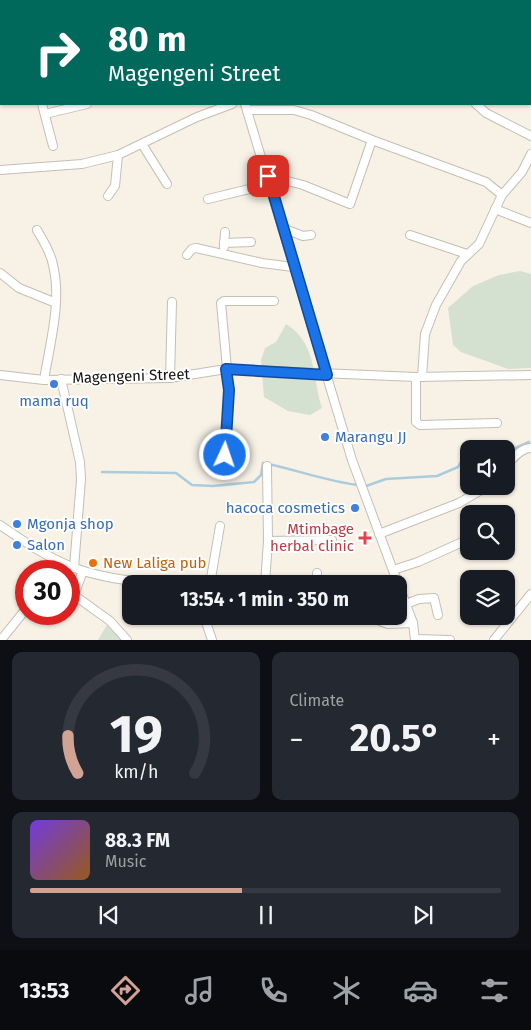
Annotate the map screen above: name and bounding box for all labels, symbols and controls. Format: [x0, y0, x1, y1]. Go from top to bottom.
text: 80 m [108, 18, 187, 60]
icon: right [25, 20, 90, 85]
text: Magengeni Street [108, 60, 281, 87]
pin [247, 155, 289, 197]
icon: arrive [254, 162, 282, 190]
street label: Magengeni Street [72, 365, 191, 387]
marker: mama ruq [48, 378, 60, 390]
place label: mama ruq [19, 392, 89, 410]
position arrow [198, 428, 250, 480]
place label: Marangu JJ [335, 428, 407, 446]
marker: Marangu JJ [319, 431, 331, 443]
map controls [460, 440, 515, 625]
button: sound [460, 440, 515, 495]
place label: hacoca cosmetics [226, 499, 345, 517]
marker: hacoca cosmetics [349, 502, 361, 514]
button: search [460, 505, 515, 560]
place label: Mgonja shop [27, 515, 114, 533]
marker: Mgonja shop [11, 518, 23, 530]
place label: Mtimbage herbal clinic [270, 520, 354, 555]
marker: Mtimbage herbal clinic [358, 531, 372, 545]
place label: Salon [27, 536, 65, 554]
marker: Salon [11, 539, 23, 551]
place label: New Laliga pub [103, 554, 206, 572]
marker: New Laliga pub [87, 557, 99, 569]
speed limit sign: 30 [15, 560, 80, 625]
button: layers [460, 570, 515, 625]
text: 13:54 · 1 min · 350 m [180, 588, 349, 611]
text: Climate [290, 691, 344, 710]
text: 19 [109, 703, 162, 766]
text: 20.5° [350, 715, 441, 761]
text: − [290, 723, 304, 756]
text: + [487, 723, 501, 756]
text: km/h [114, 761, 158, 783]
text: 88.3 FM [105, 829, 170, 852]
text: Music [105, 852, 146, 871]
icon: previous [95, 901, 123, 929]
icon: pause [252, 901, 280, 929]
icon: next [409, 901, 437, 929]
icon: directions [108, 973, 143, 1008]
icon: music [182, 973, 217, 1008]
icon: phone [256, 973, 291, 1008]
icon: climate [329, 973, 364, 1008]
icon: car [403, 973, 438, 1008]
icon: filters [477, 973, 512, 1008]
text: 13:53 [19, 977, 69, 1004]

